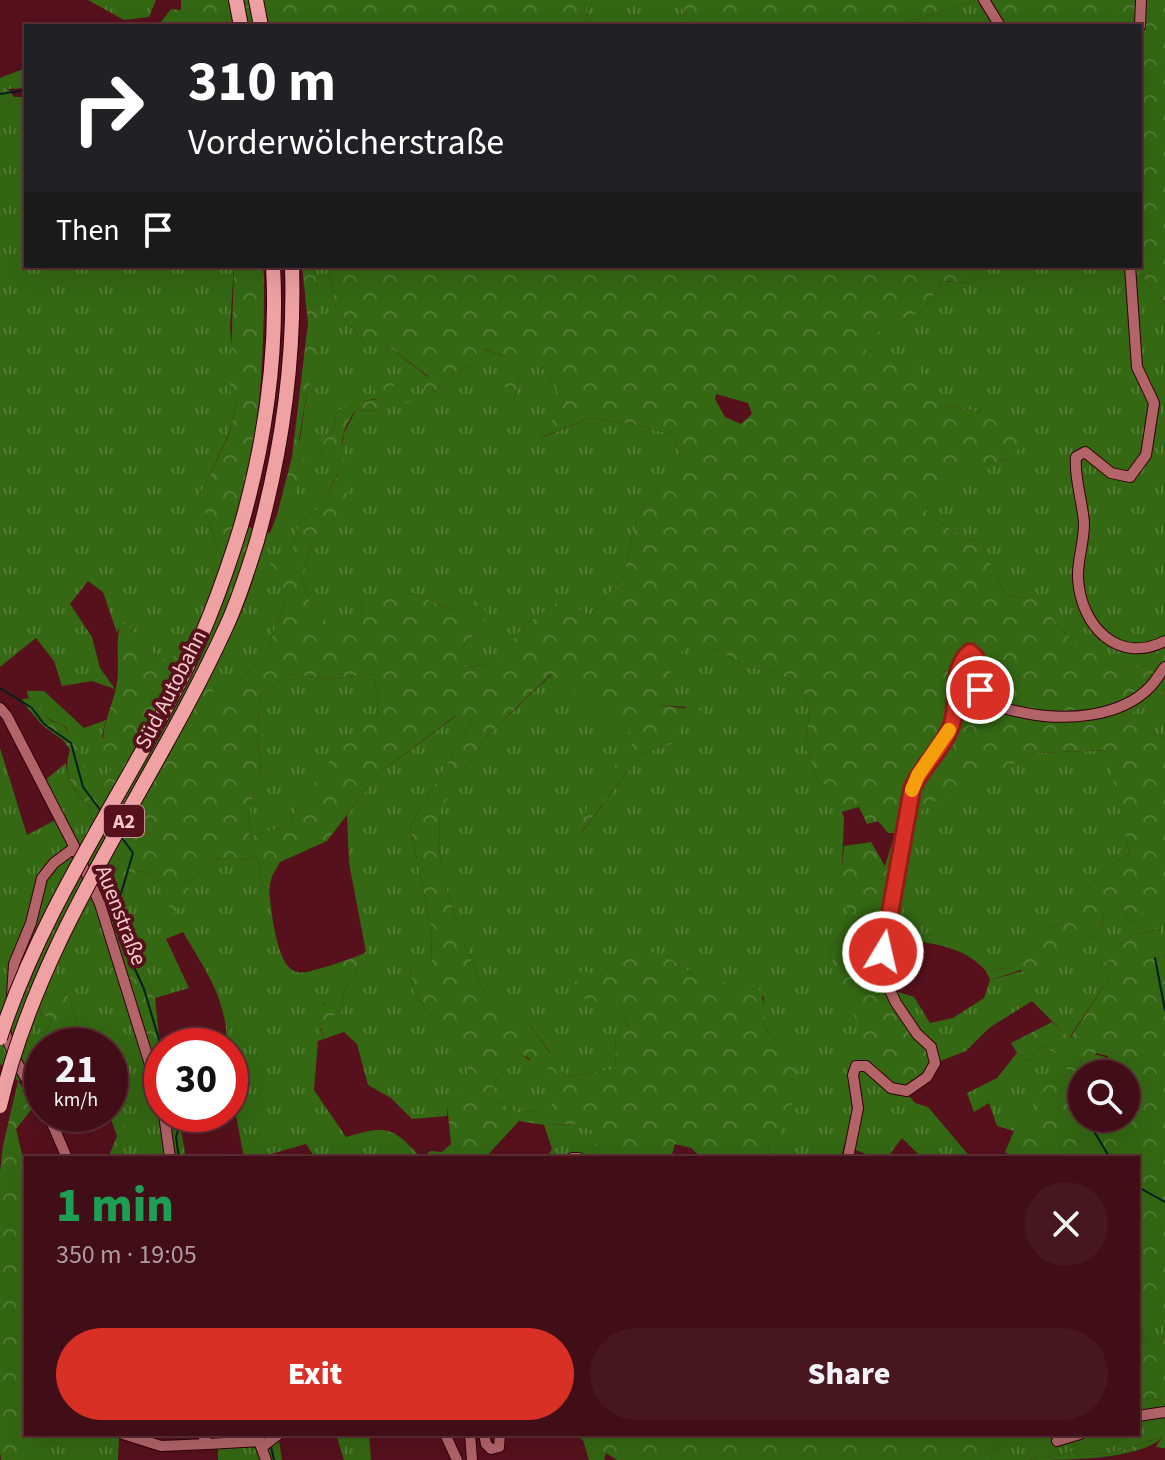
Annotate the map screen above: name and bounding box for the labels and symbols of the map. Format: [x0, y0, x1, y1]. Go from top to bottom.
street label: Süd Autobahn [127, 624, 215, 755]
pin [946, 656, 1014, 724]
road number: A2 [104, 805, 144, 837]
street label: Auenstraße [87, 861, 155, 970]
position arrow [841, 910, 925, 994]
speed limit sign: 30 [144, 1028, 248, 1132]

